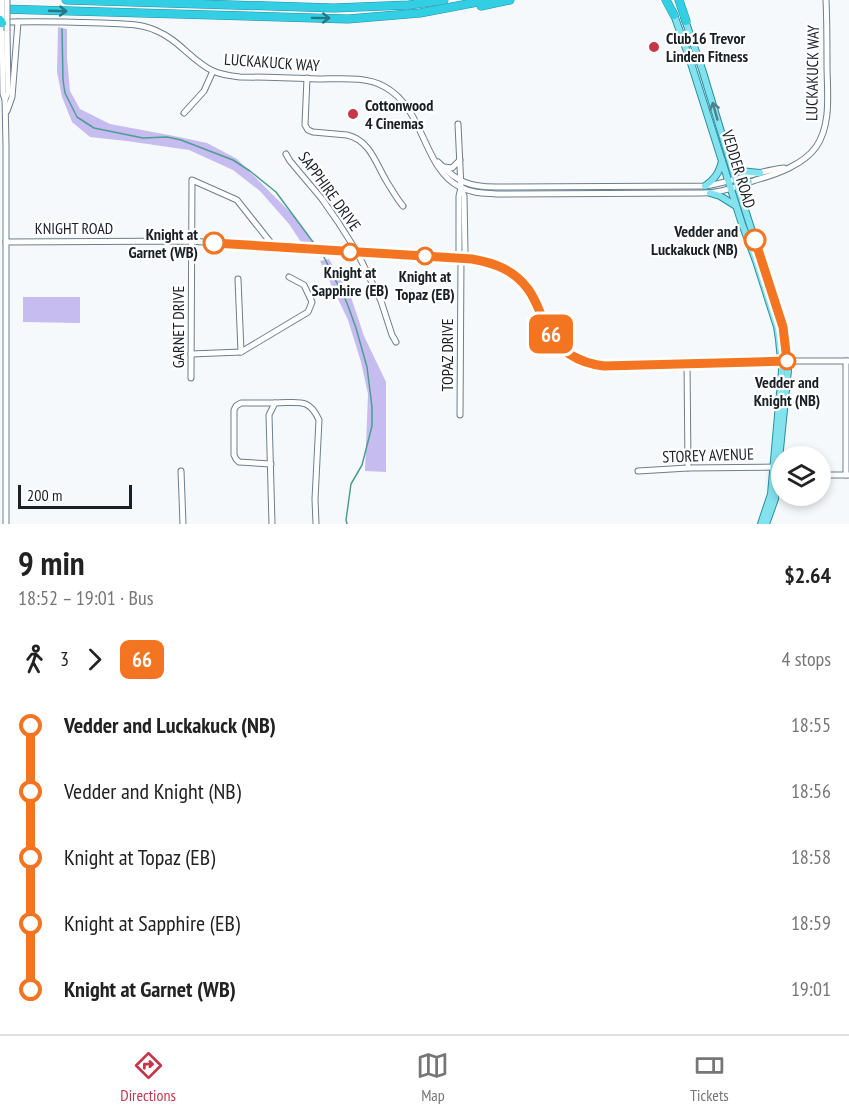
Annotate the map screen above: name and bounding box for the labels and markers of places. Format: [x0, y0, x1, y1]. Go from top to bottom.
place label: Club16 Trevor Linden Fitness [666, 28, 749, 66]
marker: Club16 Trevor Linden Fitness [647, 40, 661, 54]
place label: Cottonwood 4 Cinemas [365, 95, 433, 133]
marker: Cottonwood 4 Cinemas [346, 107, 360, 121]
place label: Vedder and Luckakuck (NB) [651, 221, 738, 259]
place label: Knight at Garnet (WB) [128, 224, 198, 262]
marker: Vedder and Luckakuck (NB) [744, 229, 766, 251]
marker: Knight at Garnet (WB) [203, 232, 225, 254]
marker: Knight at Sapphire (EB) [341, 243, 359, 261]
marker: Knight at Topaz (EB) [416, 247, 434, 265]
place label: Knight at Sapphire (EB) [311, 262, 389, 300]
place label: Knight at Topaz (EB) [395, 266, 455, 304]
marker: Vedder and Knight (NB) [778, 352, 796, 370]
place label: Vedder and Knight (NB) [754, 372, 820, 410]

